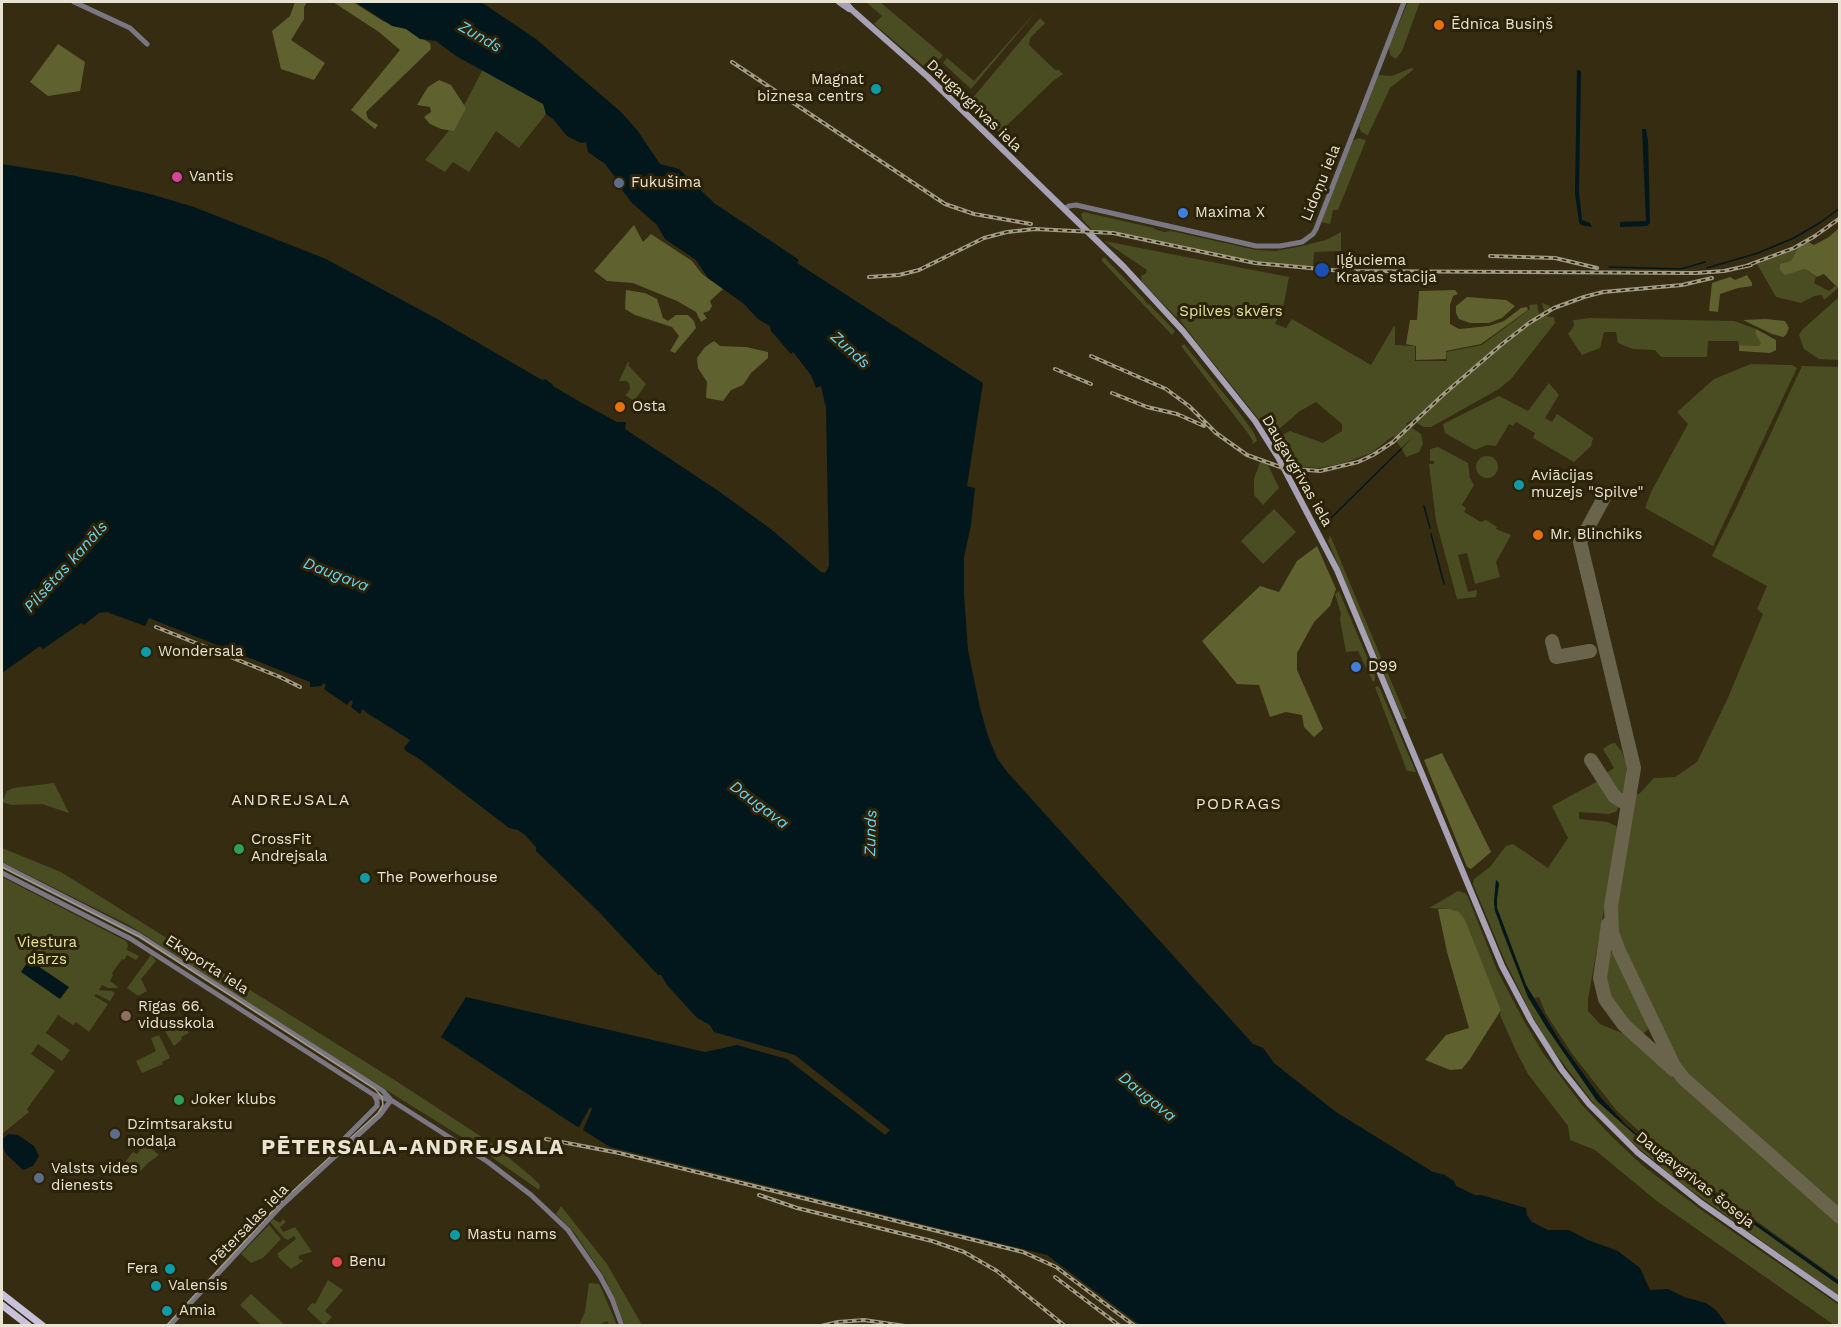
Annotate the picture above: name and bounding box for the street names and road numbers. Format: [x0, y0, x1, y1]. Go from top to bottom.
street label: Daugavgrīvas iela [923, 56, 1025, 156]
street label: Lidoņu iela [1298, 142, 1344, 224]
street label: Daugavgrīvas iela [1258, 412, 1336, 530]
street label: Eksporta iela [162, 931, 252, 999]
street label: Daugavgrīvas šoseja [1632, 1128, 1758, 1232]
street label: Pētersalas iela [206, 1180, 292, 1270]

